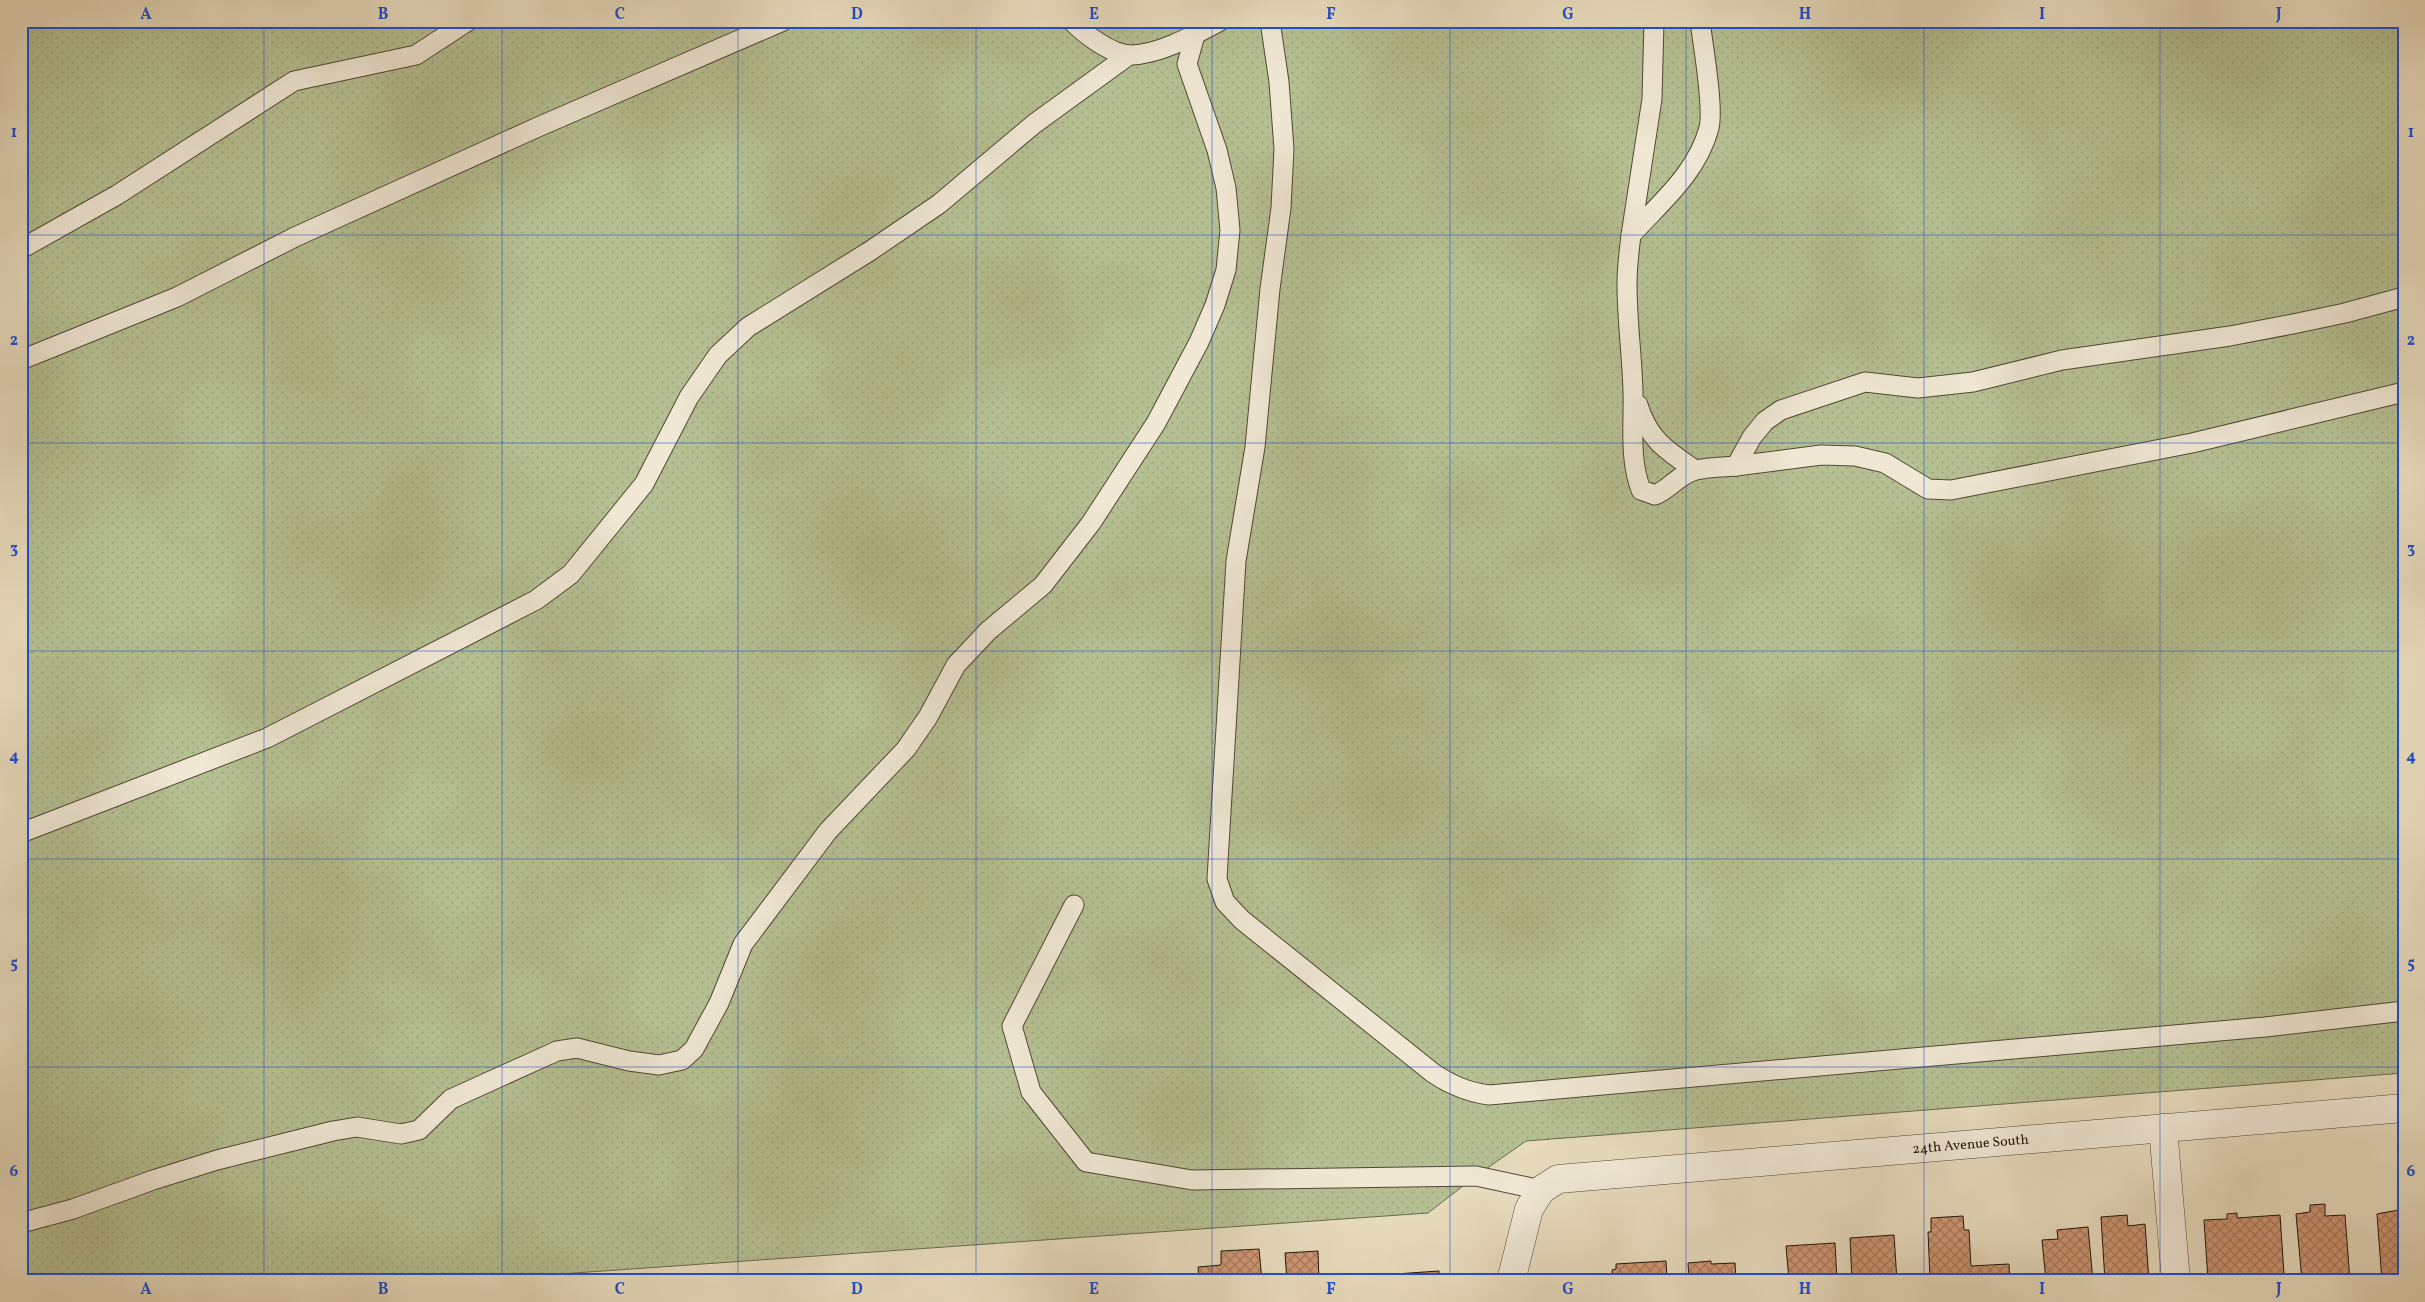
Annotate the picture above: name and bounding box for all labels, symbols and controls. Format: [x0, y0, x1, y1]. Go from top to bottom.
text: A [140, 4, 152, 26]
text: B [378, 4, 389, 26]
text: C [615, 4, 625, 26]
text: D [851, 4, 863, 26]
text: E [1089, 4, 1099, 26]
text: F [1326, 4, 1336, 26]
text: G [1562, 4, 1574, 26]
text: H [1799, 4, 1811, 26]
text: I [2039, 4, 2045, 26]
text: J [2275, 4, 2282, 26]
text: 1 [11, 122, 17, 144]
text: 1 [2408, 122, 2414, 144]
text: 2 [10, 330, 18, 352]
text: 2 [2407, 330, 2415, 352]
text: 3 [10, 538, 18, 560]
text: 3 [2407, 538, 2415, 560]
text: 4 [9, 746, 19, 768]
text: 4 [2406, 746, 2416, 768]
text: 5 [10, 953, 18, 975]
text: 5 [2407, 953, 2415, 975]
street label: 24th Avenue South [1912, 1130, 2030, 1159]
text: 6 [10, 1161, 19, 1183]
text: 6 [2407, 1161, 2416, 1183]
text: A [140, 1279, 152, 1301]
text: B [378, 1279, 389, 1301]
text: C [615, 1279, 625, 1301]
text: D [851, 1279, 863, 1301]
text: E [1089, 1279, 1099, 1301]
text: F [1326, 1279, 1336, 1301]
text: G [1562, 1279, 1574, 1301]
text: H [1799, 1279, 1811, 1301]
text: I [2039, 1279, 2045, 1301]
text: J [2275, 1279, 2282, 1301]

